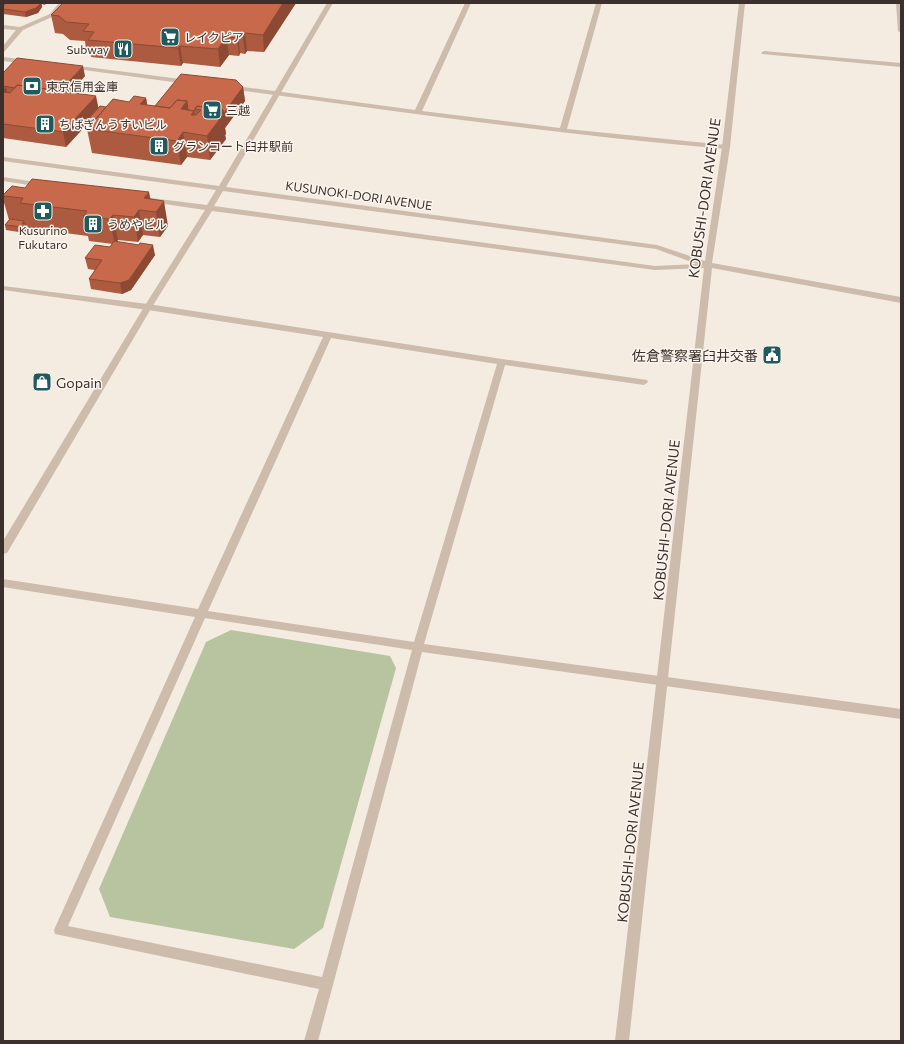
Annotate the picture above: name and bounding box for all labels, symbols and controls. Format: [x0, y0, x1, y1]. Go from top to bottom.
supermarket icon: レイクピア [159, 26, 181, 48]
place label: レイクピア [184, 30, 244, 44]
restaurant icon: Subway [112, 38, 134, 60]
place label: Subway [66, 42, 109, 56]
bank icon: 東京信用金庫 [21, 75, 43, 97]
place label: 東京信用金庫 [46, 79, 118, 93]
supermarket icon: 三越 [201, 99, 223, 121]
place label: 三越 [226, 103, 250, 117]
building icon: ちばぎんうすいビル [34, 113, 56, 135]
place label: ちばぎんうすいビル [59, 117, 167, 131]
street label: KOBUSHI-DORI AVENUE [684, 117, 724, 279]
building icon: グランコート臼井駅前 [148, 135, 170, 157]
place label: グランコート臼井駅前 [173, 139, 293, 153]
street label: KUSUNOKI-DORI AVENUE [285, 178, 433, 212]
pharmacy icon: Kusurino Fukutaro [32, 200, 54, 222]
building icon: うめやビル [82, 213, 104, 235]
place label: うめやビル [107, 217, 167, 231]
place label: Kusurino Fukutaro [18, 223, 68, 251]
public building icon: 佐倉警察署臼井交番 [761, 344, 783, 366]
place label: 佐倉警察署臼井交番 [632, 347, 758, 364]
shop icon: Gopain [31, 371, 53, 393]
place label: Gopain [56, 374, 102, 391]
street label: KOBUSHI-DORI AVENUE [649, 439, 683, 601]
street label: KOBUSHI-DORI AVENUE [613, 761, 647, 923]

